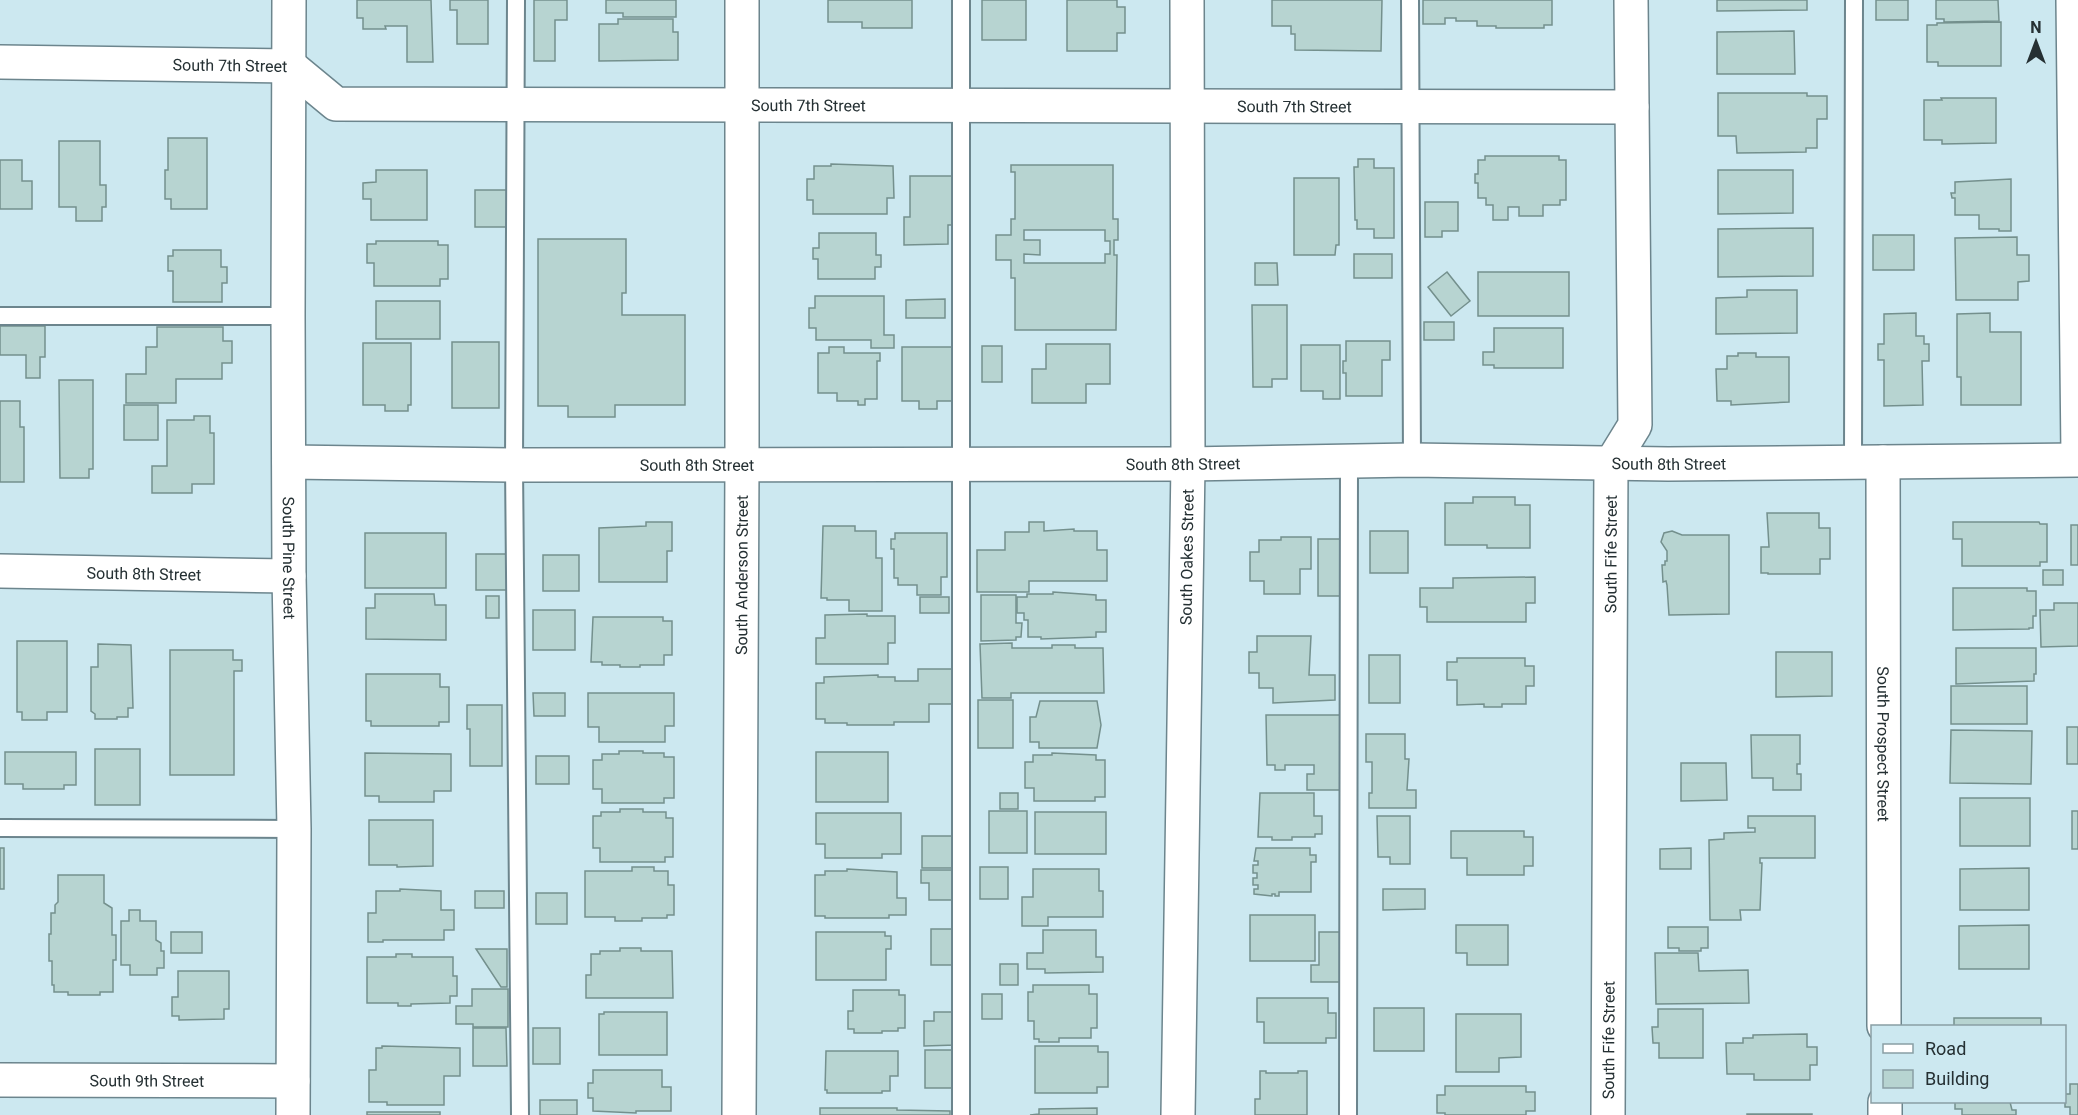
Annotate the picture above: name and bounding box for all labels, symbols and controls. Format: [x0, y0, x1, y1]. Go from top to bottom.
north arrow [2006, 12, 2066, 72]
text: N [2030, 18, 2042, 37]
street label: South 7th Street [173, 55, 287, 75]
street label: South 7th Street [751, 95, 866, 115]
street label: South 7th Street [1237, 97, 1352, 116]
street label: South 8th Street [1126, 454, 1240, 474]
street label: South 8th Street [1611, 454, 1726, 474]
street label: South 8th Street [640, 455, 754, 474]
street label: South Oakes Street [1176, 489, 1197, 625]
street label: South Anderson Street [732, 495, 751, 655]
street label: South Fife Street [1601, 495, 1620, 613]
street label: South Pine Street [279, 496, 299, 620]
street label: South 8th Street [86, 563, 201, 584]
street label: South Prospect Street [1874, 666, 1893, 822]
street label: South Fife Street [1599, 981, 1618, 1099]
legend [1871, 1025, 2066, 1103]
text: Road [1925, 1038, 1966, 1059]
text: Building [1925, 1068, 1989, 1089]
street label: South 9th Street [90, 1071, 204, 1090]

